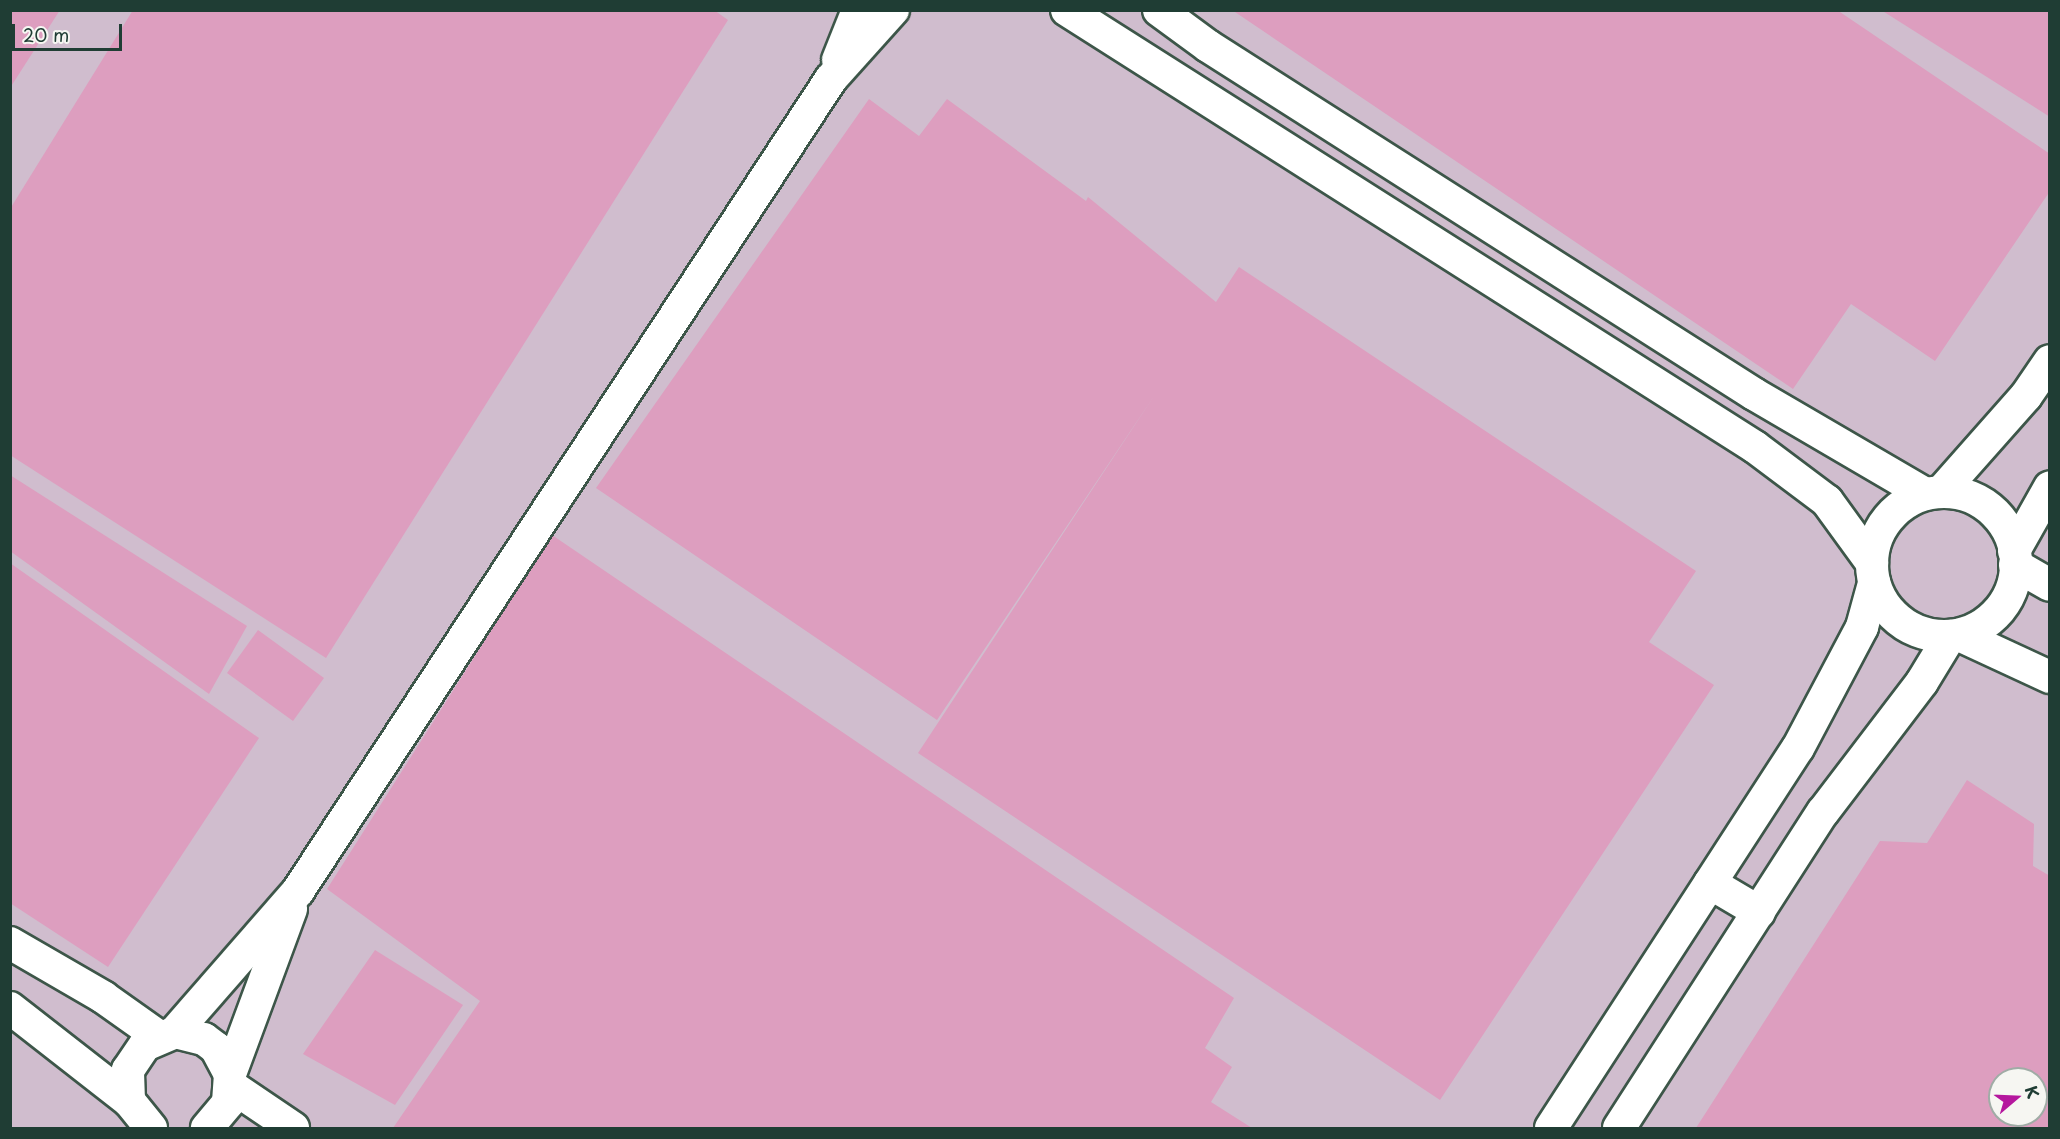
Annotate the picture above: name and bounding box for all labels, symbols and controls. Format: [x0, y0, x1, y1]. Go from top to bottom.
scale bar [15, 12, 124, 50]
text: 20 m [23, 21, 69, 48]
north arrow [1988, 1067, 2048, 1127]
text: K [2020, 1082, 2046, 1101]

